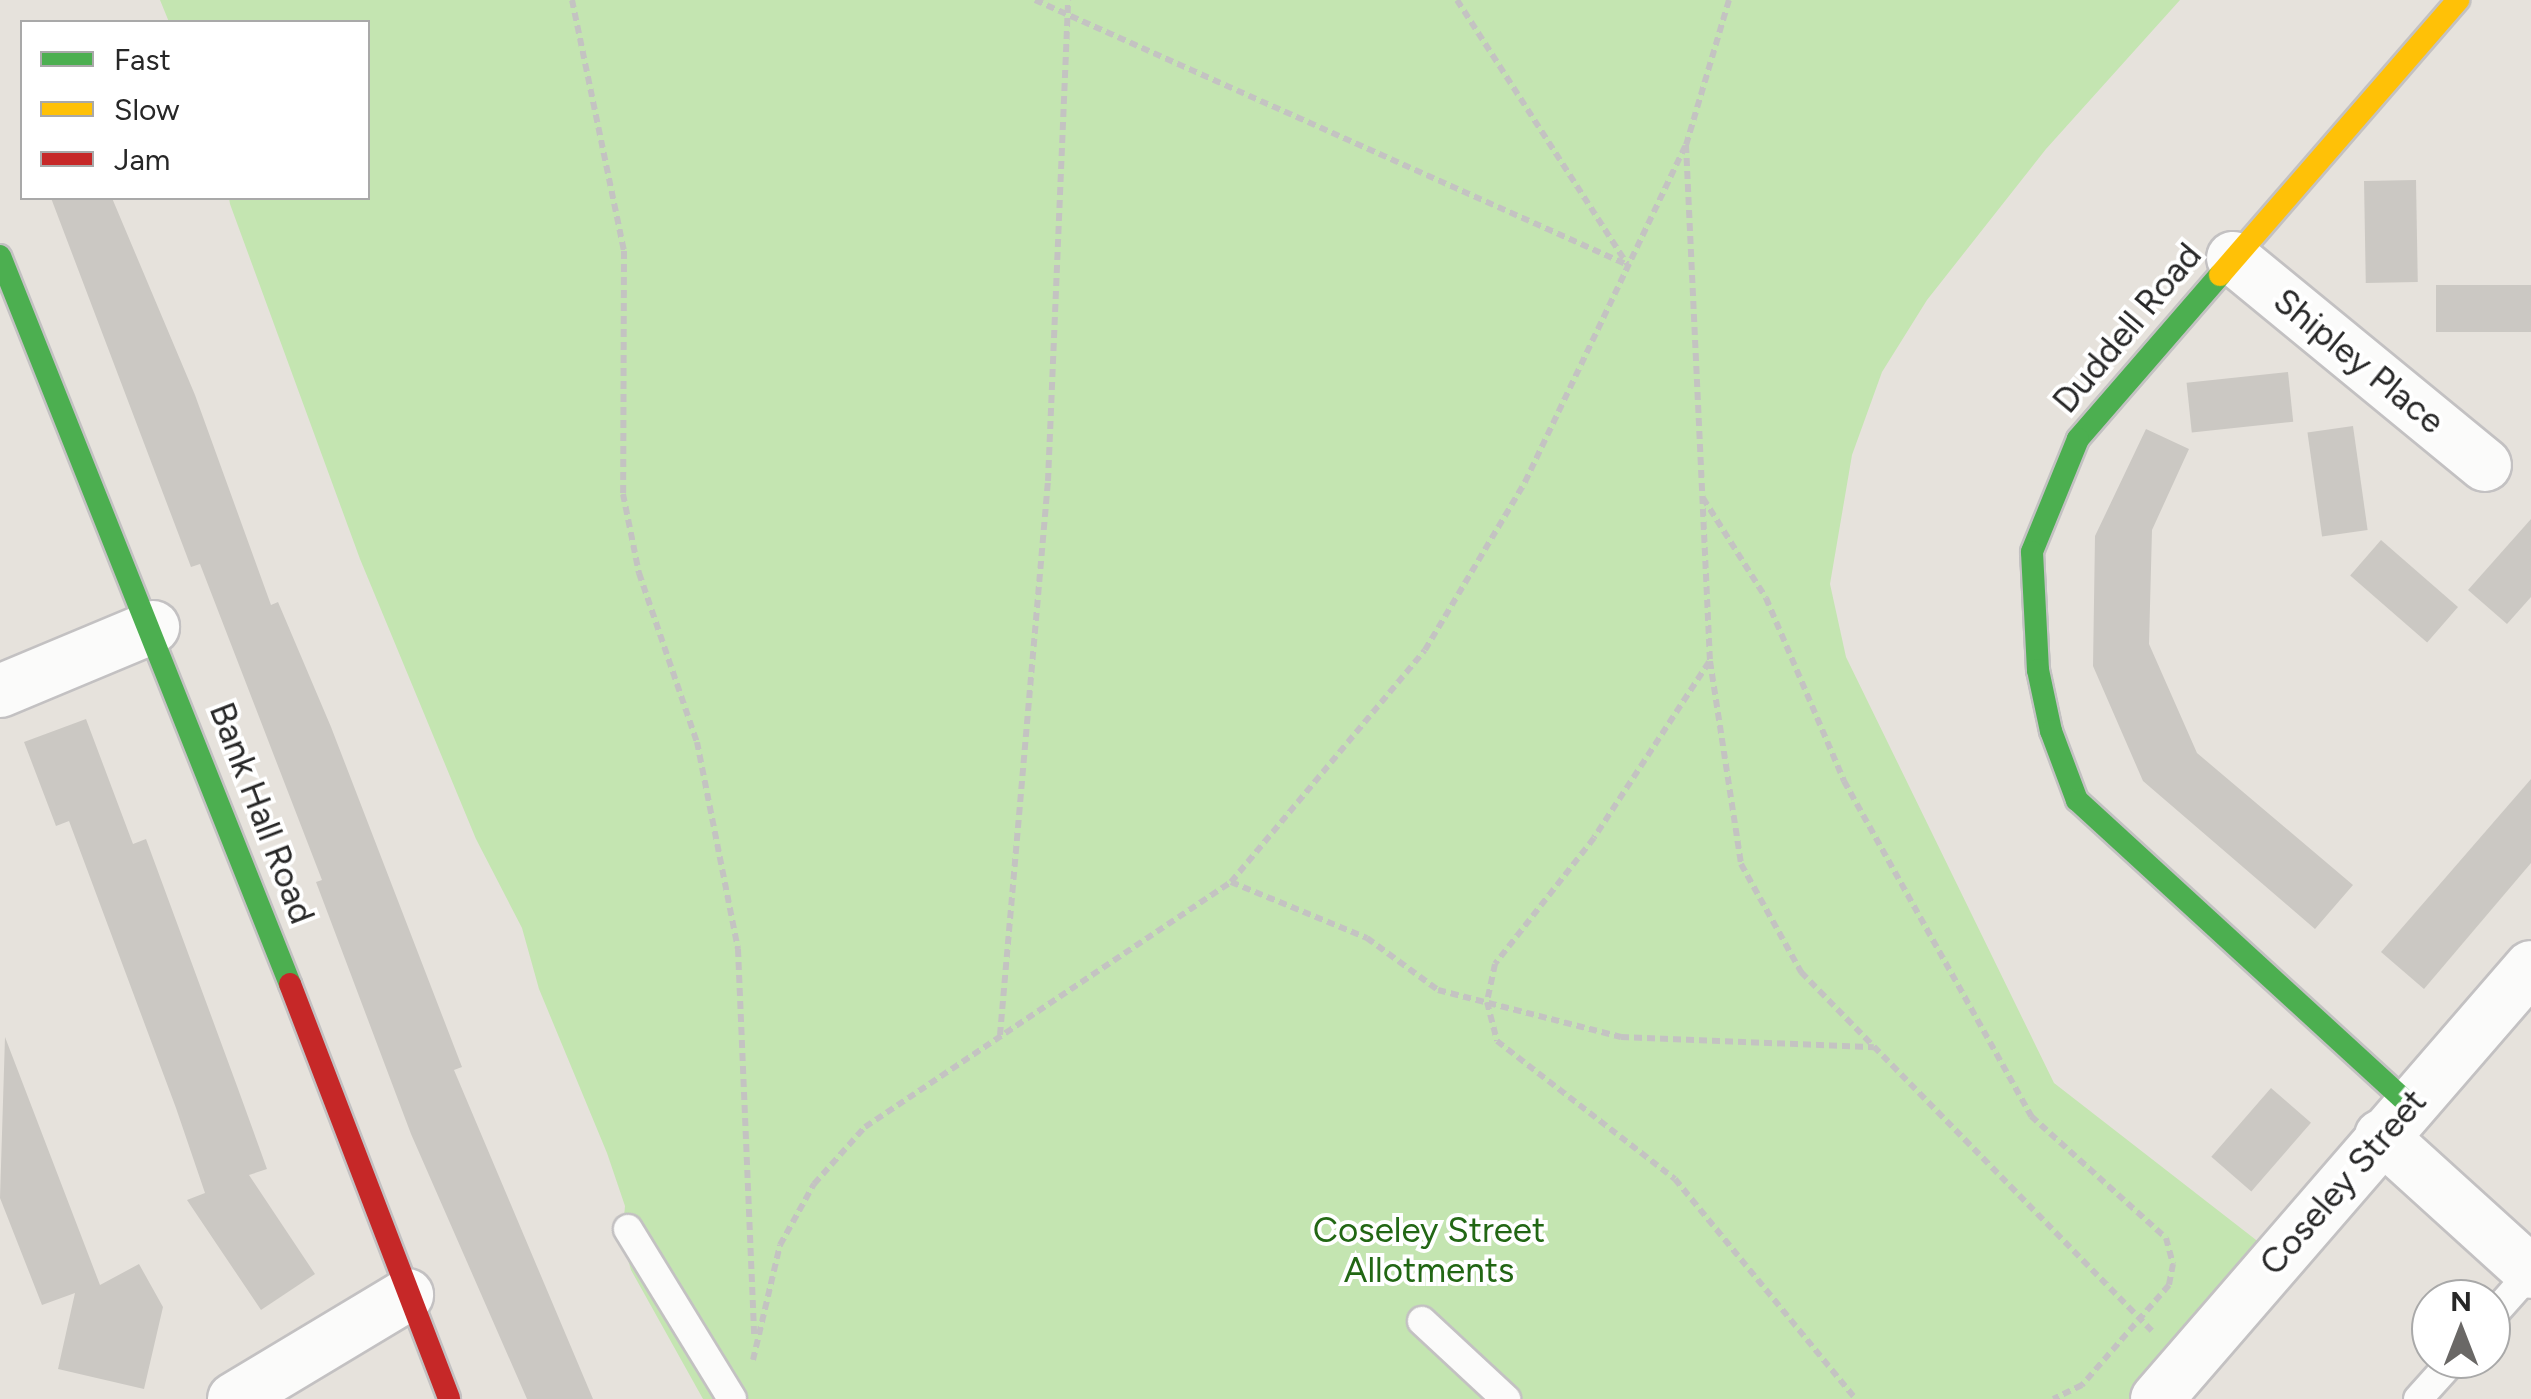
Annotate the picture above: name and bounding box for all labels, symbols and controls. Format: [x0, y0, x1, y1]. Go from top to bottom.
legend [20, 20, 370, 200]
text: Fast [114, 41, 171, 78]
text: Slow [114, 91, 180, 128]
text: Jam [114, 141, 170, 178]
street label: Duddell Road [2044, 235, 2210, 421]
street label: Shipley Place [2265, 280, 2453, 442]
street label: Bank Hall Road [201, 697, 323, 929]
street label: Coseley Street [2251, 1081, 2435, 1283]
park label: Coseley Street Allotments [1313, 1209, 1545, 1291]
north arrow [2411, 1279, 2511, 1379]
text: N [2450, 1284, 2472, 1318]

